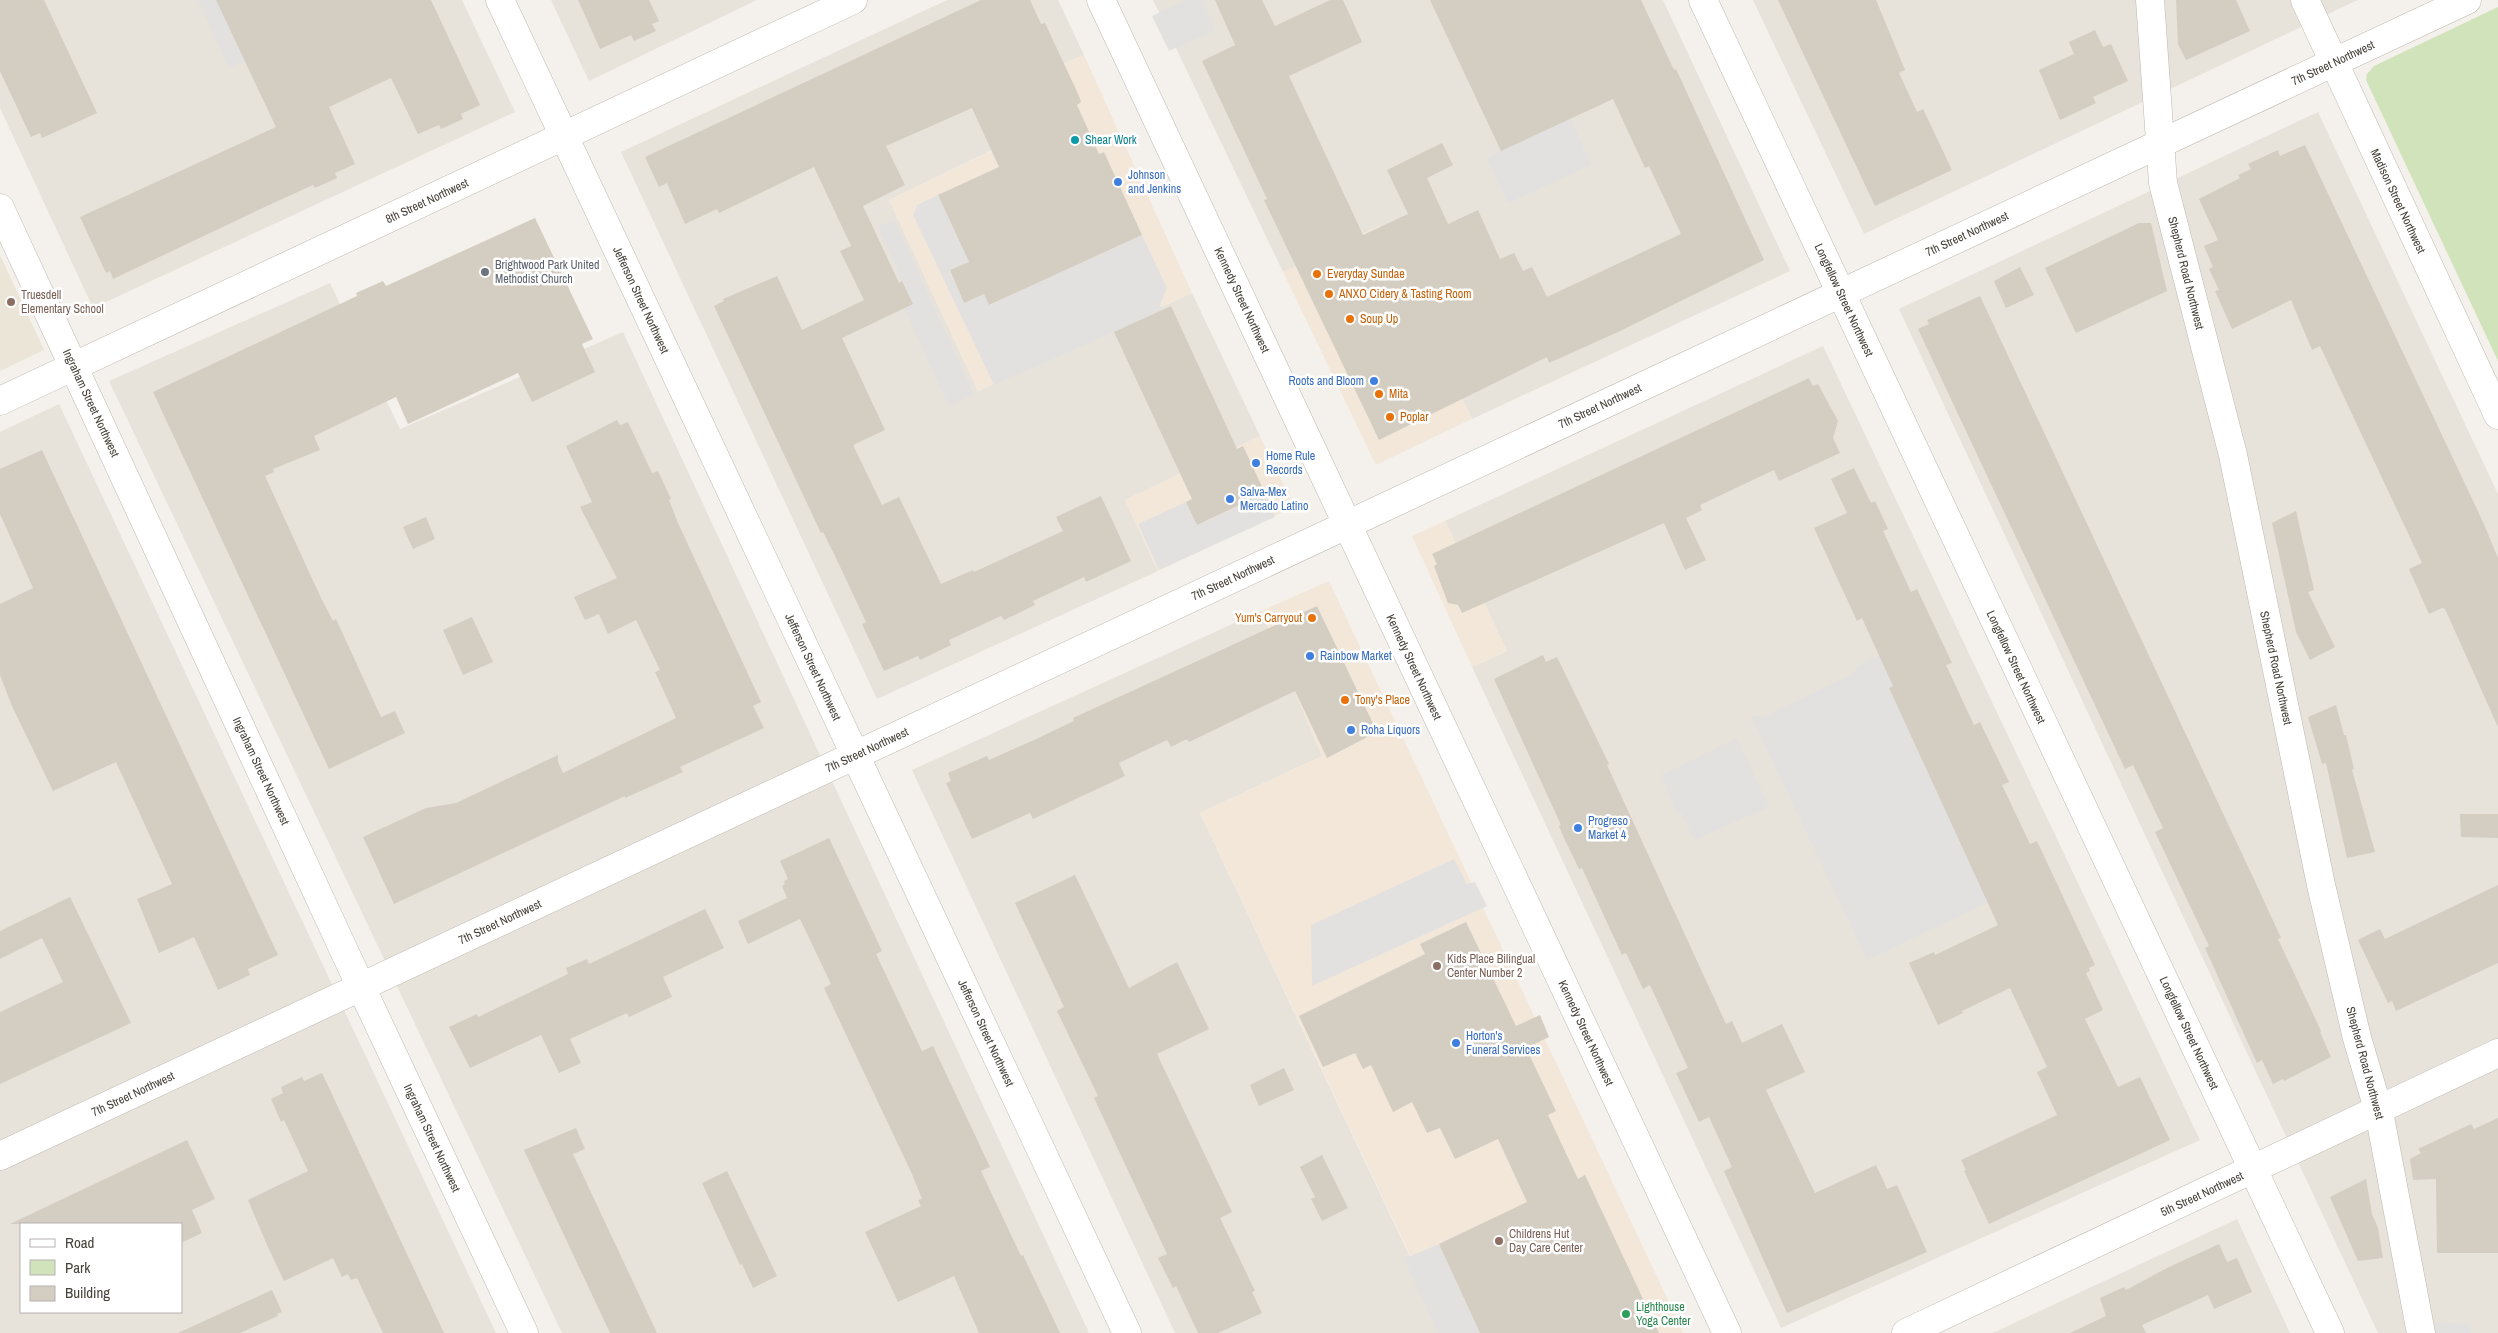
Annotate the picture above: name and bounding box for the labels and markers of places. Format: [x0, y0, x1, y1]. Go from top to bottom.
place label: Shear Work [1085, 132, 1137, 148]
marker: Shear Work [1069, 134, 1081, 146]
place label: Johnson and Jenkins [1128, 167, 1181, 197]
marker: Johnson and Jenkins [1112, 176, 1124, 188]
place label: Brightwood Park United Methodist Church [495, 257, 599, 287]
marker: Brightwood Park United Methodist Church [479, 266, 491, 278]
place label: Everyday Sundae [1327, 266, 1405, 282]
marker: Everyday Sundae [1311, 268, 1323, 280]
place label: ANXO Cidery & Tasting Room [1338, 286, 1471, 302]
place label: Truesdell Elementary School [21, 287, 104, 317]
marker: ANXO Cidery & Tasting Room [1323, 288, 1335, 300]
marker: Truesdell Elementary School [5, 296, 17, 308]
place label: Soup Up [1360, 311, 1398, 327]
marker: Soup Up [1344, 313, 1356, 325]
place label: Roots and Bloom [1289, 373, 1364, 389]
marker: Roots and Bloom [1368, 375, 1380, 387]
place label: Mita [1389, 386, 1409, 402]
marker: Mita [1373, 388, 1385, 400]
place label: Poplar [1400, 409, 1429, 425]
marker: Poplar [1384, 411, 1396, 423]
place label: Home Rule Records [1266, 448, 1315, 478]
marker: Home Rule Records [1250, 457, 1262, 469]
place label: Salva-Mex Mercado Latino [1240, 484, 1308, 514]
marker: Salva-Mex Mercado Latino [1224, 493, 1236, 505]
place label: Yum's Carryout [1235, 610, 1302, 626]
marker: Yum's Carryout [1306, 612, 1318, 624]
place label: Rainbow Market [1320, 648, 1392, 664]
marker: Rainbow Market [1304, 650, 1316, 662]
place label: Tony's Place [1355, 692, 1410, 708]
marker: Tony's Place [1339, 694, 1351, 706]
place label: Roha Liquors [1361, 722, 1420, 738]
marker: Roha Liquors [1345, 724, 1357, 736]
place label: Progreso Market 4 [1588, 813, 1628, 843]
marker: Progreso Market 4 [1572, 822, 1584, 834]
place label: Kids Place Bilingual Center Number 2 [1447, 951, 1535, 981]
marker: Kids Place Bilingual Center Number 2 [1431, 960, 1443, 972]
place label: Horton's Funeral Services [1466, 1028, 1540, 1058]
marker: Horton's Funeral Services [1450, 1037, 1462, 1049]
place label: Childrens Hut Day Care Center [1509, 1226, 1584, 1256]
marker: Childrens Hut Day Care Center [1493, 1235, 1505, 1247]
place label: Lighthouse Yoga Center [1636, 1299, 1691, 1329]
marker: Lighthouse Yoga Center [1620, 1308, 1632, 1320]

